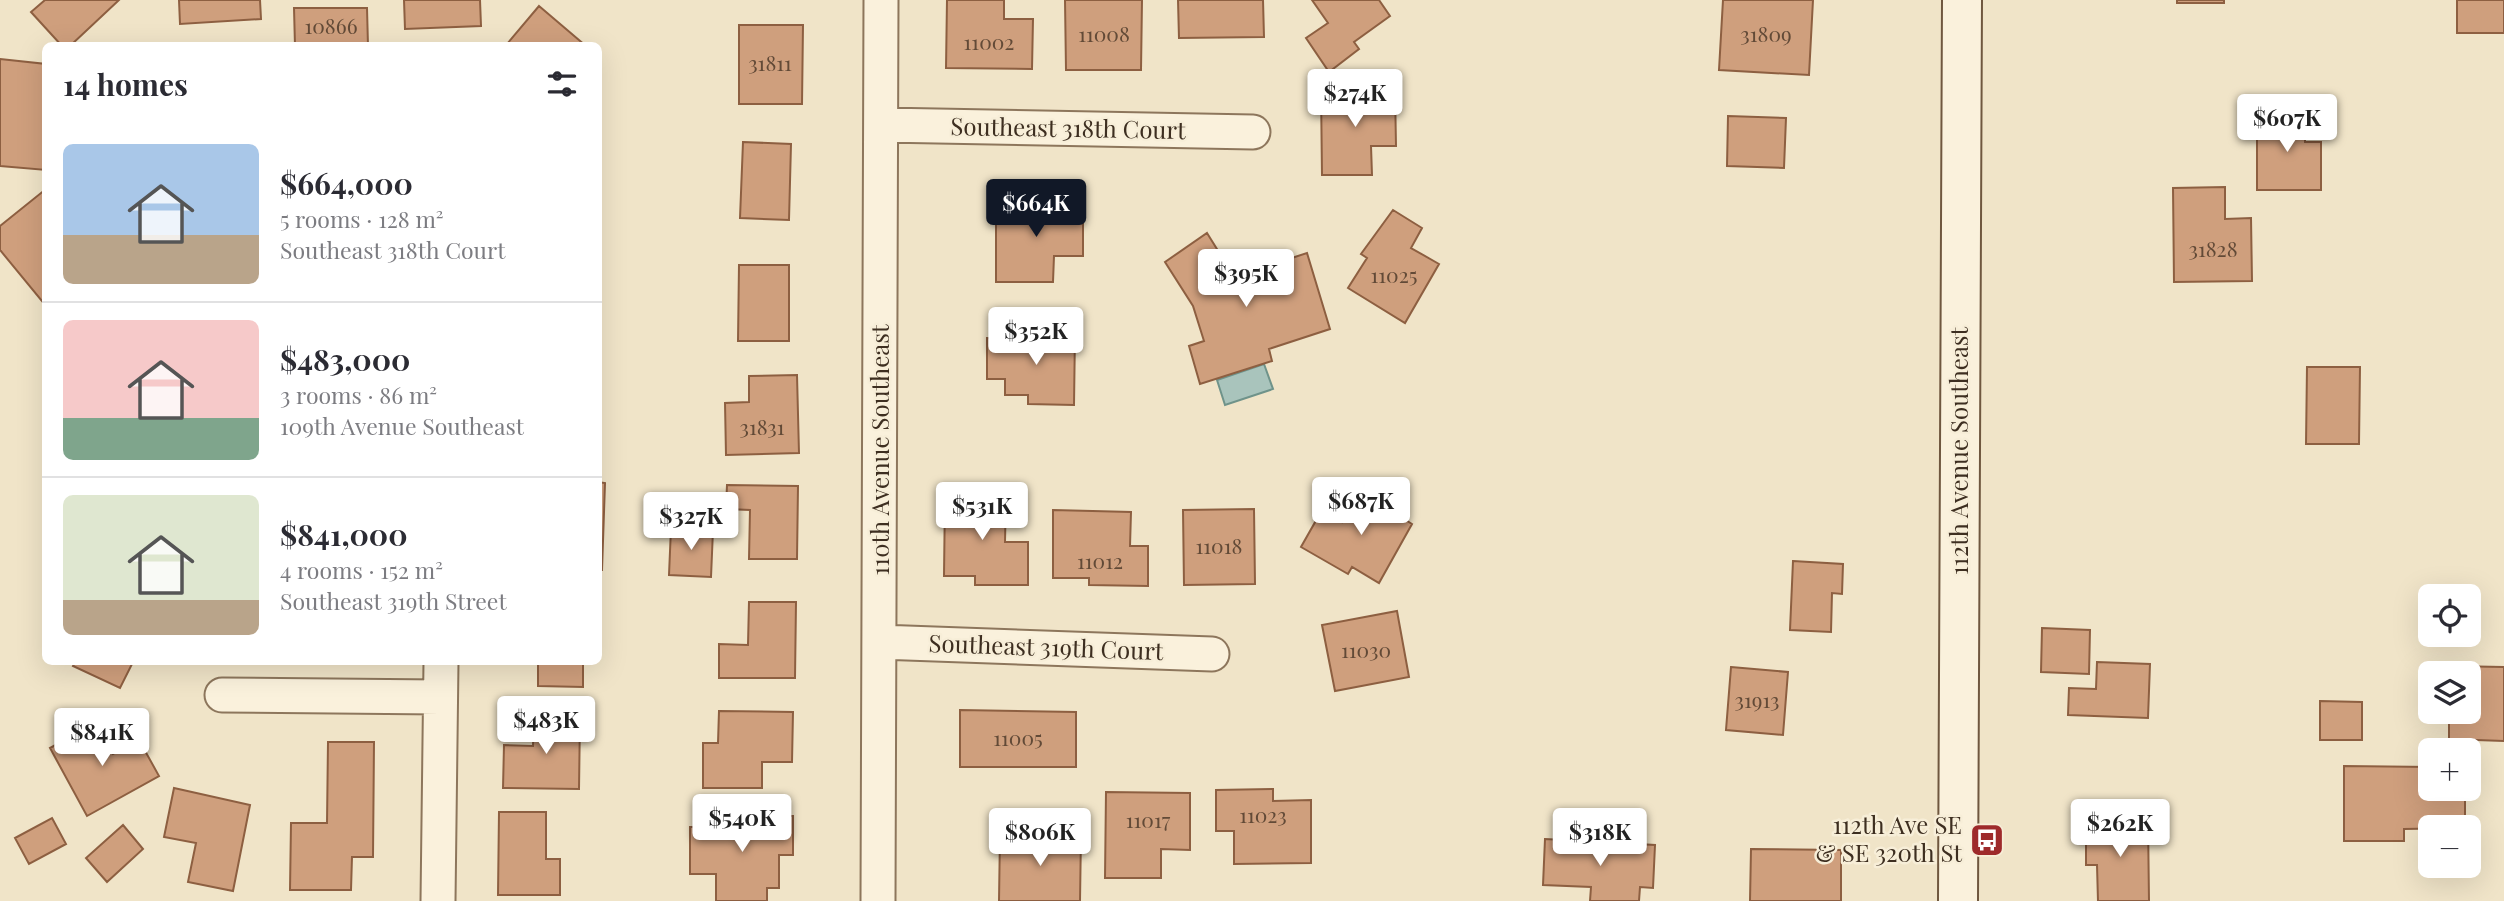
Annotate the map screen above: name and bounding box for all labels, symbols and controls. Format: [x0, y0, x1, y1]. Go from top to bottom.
house number: 10866 [304, 11, 358, 39]
house number: 11008 [1078, 19, 1130, 47]
house number: 31809 [1740, 19, 1792, 47]
house number: 11002 [964, 27, 1014, 55]
house number: 31811 [748, 48, 792, 76]
text: 14 homes [63, 64, 188, 104]
icon: filters [543, 65, 581, 103]
pin: $274K [1306, 69, 1404, 129]
text: $274K [1323, 76, 1387, 107]
pin: $607K [2238, 94, 2336, 154]
text: $607K [2253, 101, 2321, 132]
street label: Southeast 318th Court [950, 109, 1186, 145]
text: $664,000 [280, 163, 413, 203]
icon: home [119, 172, 203, 256]
pin: $664K [987, 180, 1085, 239]
text: $664K [1002, 186, 1070, 217]
text: 5 rooms · 128 m² [280, 203, 444, 234]
text: Southeast 318th Court [280, 234, 505, 265]
house number: 31828 [2188, 234, 2238, 262]
pin: $395K [1197, 250, 1295, 309]
text: $395K [1214, 256, 1278, 287]
house number: 11025 [1371, 260, 1417, 288]
pin: $352K [987, 308, 1085, 367]
text: $352K [1004, 314, 1068, 345]
street label: 110th Avenue Southeast [863, 324, 895, 576]
street label: 112th Avenue Southeast [1942, 326, 1974, 575]
text: $483,000 [280, 339, 410, 379]
icon: home [119, 348, 203, 432]
text: 3 rooms · 86 m² [280, 379, 437, 410]
text: 109th Avenue Southeast [280, 410, 524, 441]
house number: 31831 [739, 412, 785, 440]
pin: $687K [1312, 477, 1410, 537]
pin: $531K [933, 482, 1031, 542]
text: $687K [1328, 484, 1394, 515]
text: $531K [952, 489, 1012, 520]
pin: $327K [642, 492, 740, 552]
text: $327K [659, 499, 723, 530]
text: $841,000 [280, 514, 408, 554]
icon: home [119, 523, 203, 607]
house number: 11018 [1196, 531, 1242, 559]
house number: 11012 [1077, 546, 1123, 574]
text: 4 rooms · 152 m² [280, 554, 443, 585]
map controls [2418, 584, 2481, 878]
button: locate [2418, 584, 2481, 647]
text: Southeast 319th Street [280, 585, 507, 616]
street label: Southeast 319th Court [928, 626, 1164, 666]
house number: 11030 [1341, 635, 1391, 663]
button: layers [2418, 661, 2481, 724]
house number: 31913 [1735, 685, 1779, 713]
pin: $483K [497, 696, 595, 756]
text: $483K [513, 703, 579, 734]
pin: $841K [53, 708, 151, 768]
text: $841K [70, 715, 134, 746]
house number: 11005 [993, 723, 1043, 751]
button: + [2418, 738, 2481, 801]
pin: $540K [693, 794, 791, 854]
house number: 11023 [1239, 800, 1287, 828]
pin: $262K [2071, 800, 2169, 859]
text: $540K [708, 801, 776, 832]
house number: 11017 [1126, 805, 1171, 833]
text: $262K [2087, 806, 2153, 837]
pin: $806K [991, 808, 1089, 868]
pin: $318K [1551, 808, 1649, 868]
place label: 112th Ave SE & SE 320th St [1816, 808, 1962, 868]
text: $806K [1005, 815, 1075, 846]
text: $318K [1569, 815, 1631, 846]
button: − [2418, 815, 2481, 878]
bus stop icon: 112th Ave SE & SE 320th St [1968, 821, 2006, 859]

